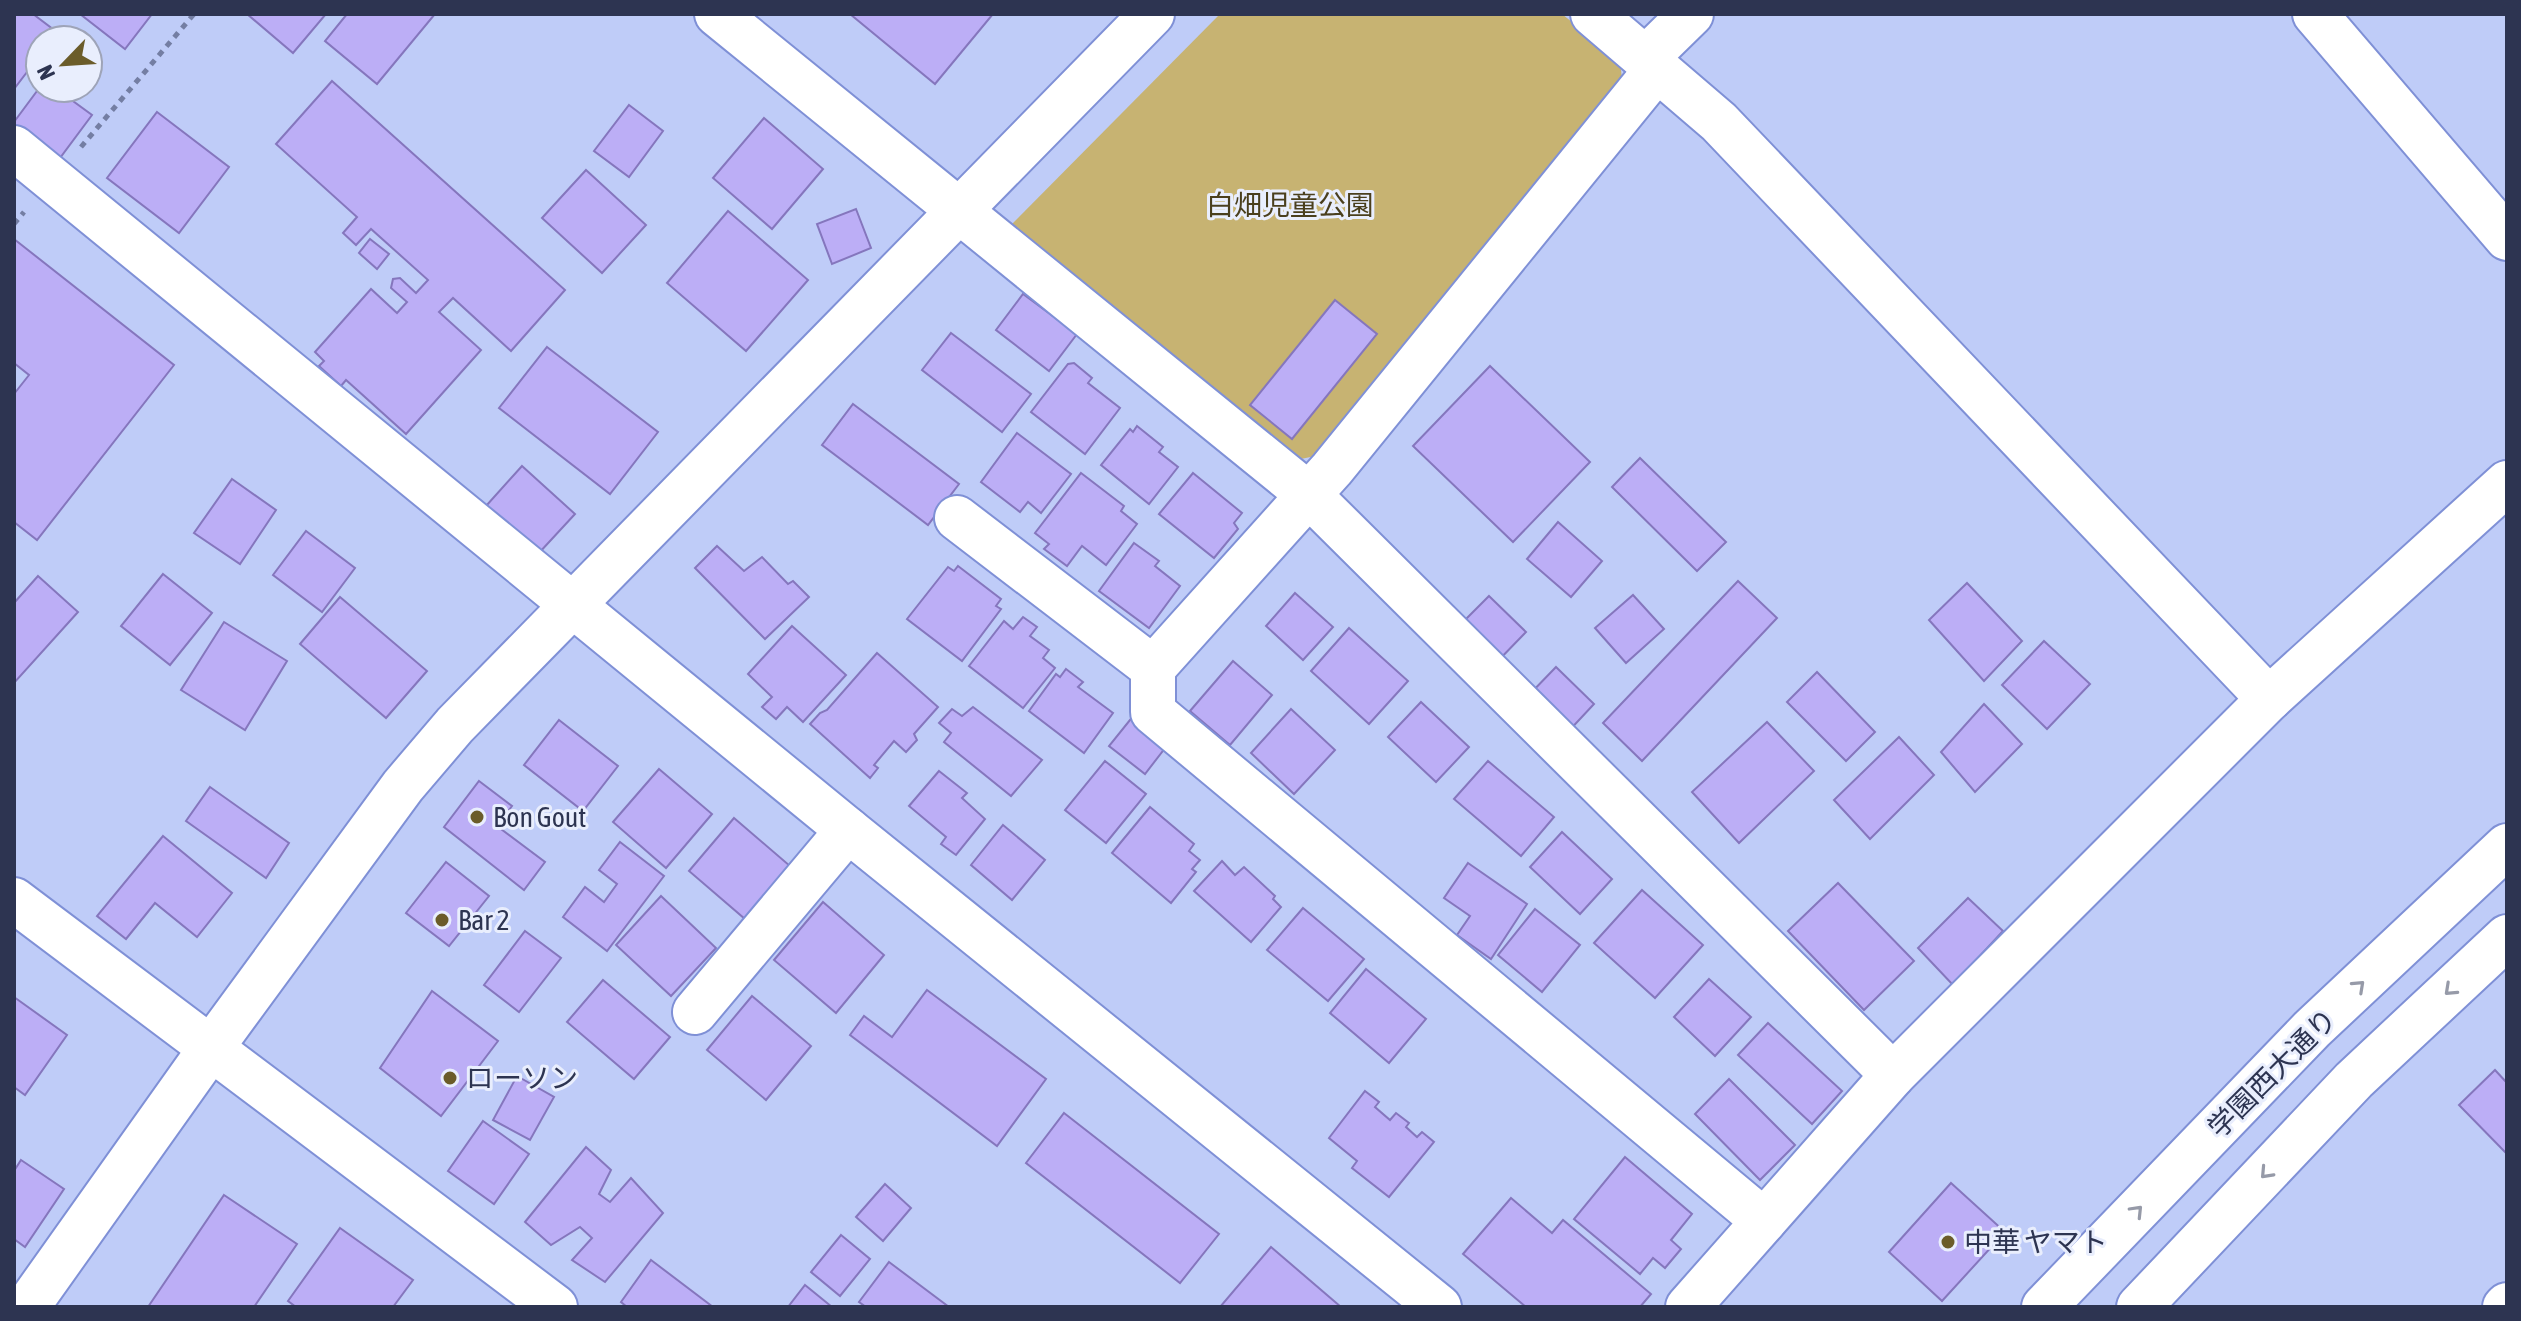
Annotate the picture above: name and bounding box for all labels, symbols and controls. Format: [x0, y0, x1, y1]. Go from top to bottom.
north arrow [24, 24, 104, 104]
text: N [31, 61, 60, 84]
park label: 白畑児童公園 [1206, 189, 1374, 221]
place label: Bon Gout [493, 801, 586, 833]
marker: Bon Gout [468, 808, 486, 826]
place label: Bar 2 [458, 904, 510, 936]
marker: Bar 2 [433, 911, 451, 929]
one-way arrow [2350, 980, 2364, 995]
one-way arrow [2445, 981, 2459, 996]
street label: 学園西大通り [2201, 1002, 2343, 1144]
place label: ローソン [466, 1062, 578, 1094]
marker: ローソン [441, 1069, 459, 1087]
one-way arrow [2261, 1164, 2275, 1179]
one-way arrow [2128, 1206, 2142, 1220]
place label: 中華 ヤマト [1964, 1226, 2108, 1258]
marker: 中華 ヤマト [1939, 1233, 1957, 1251]

